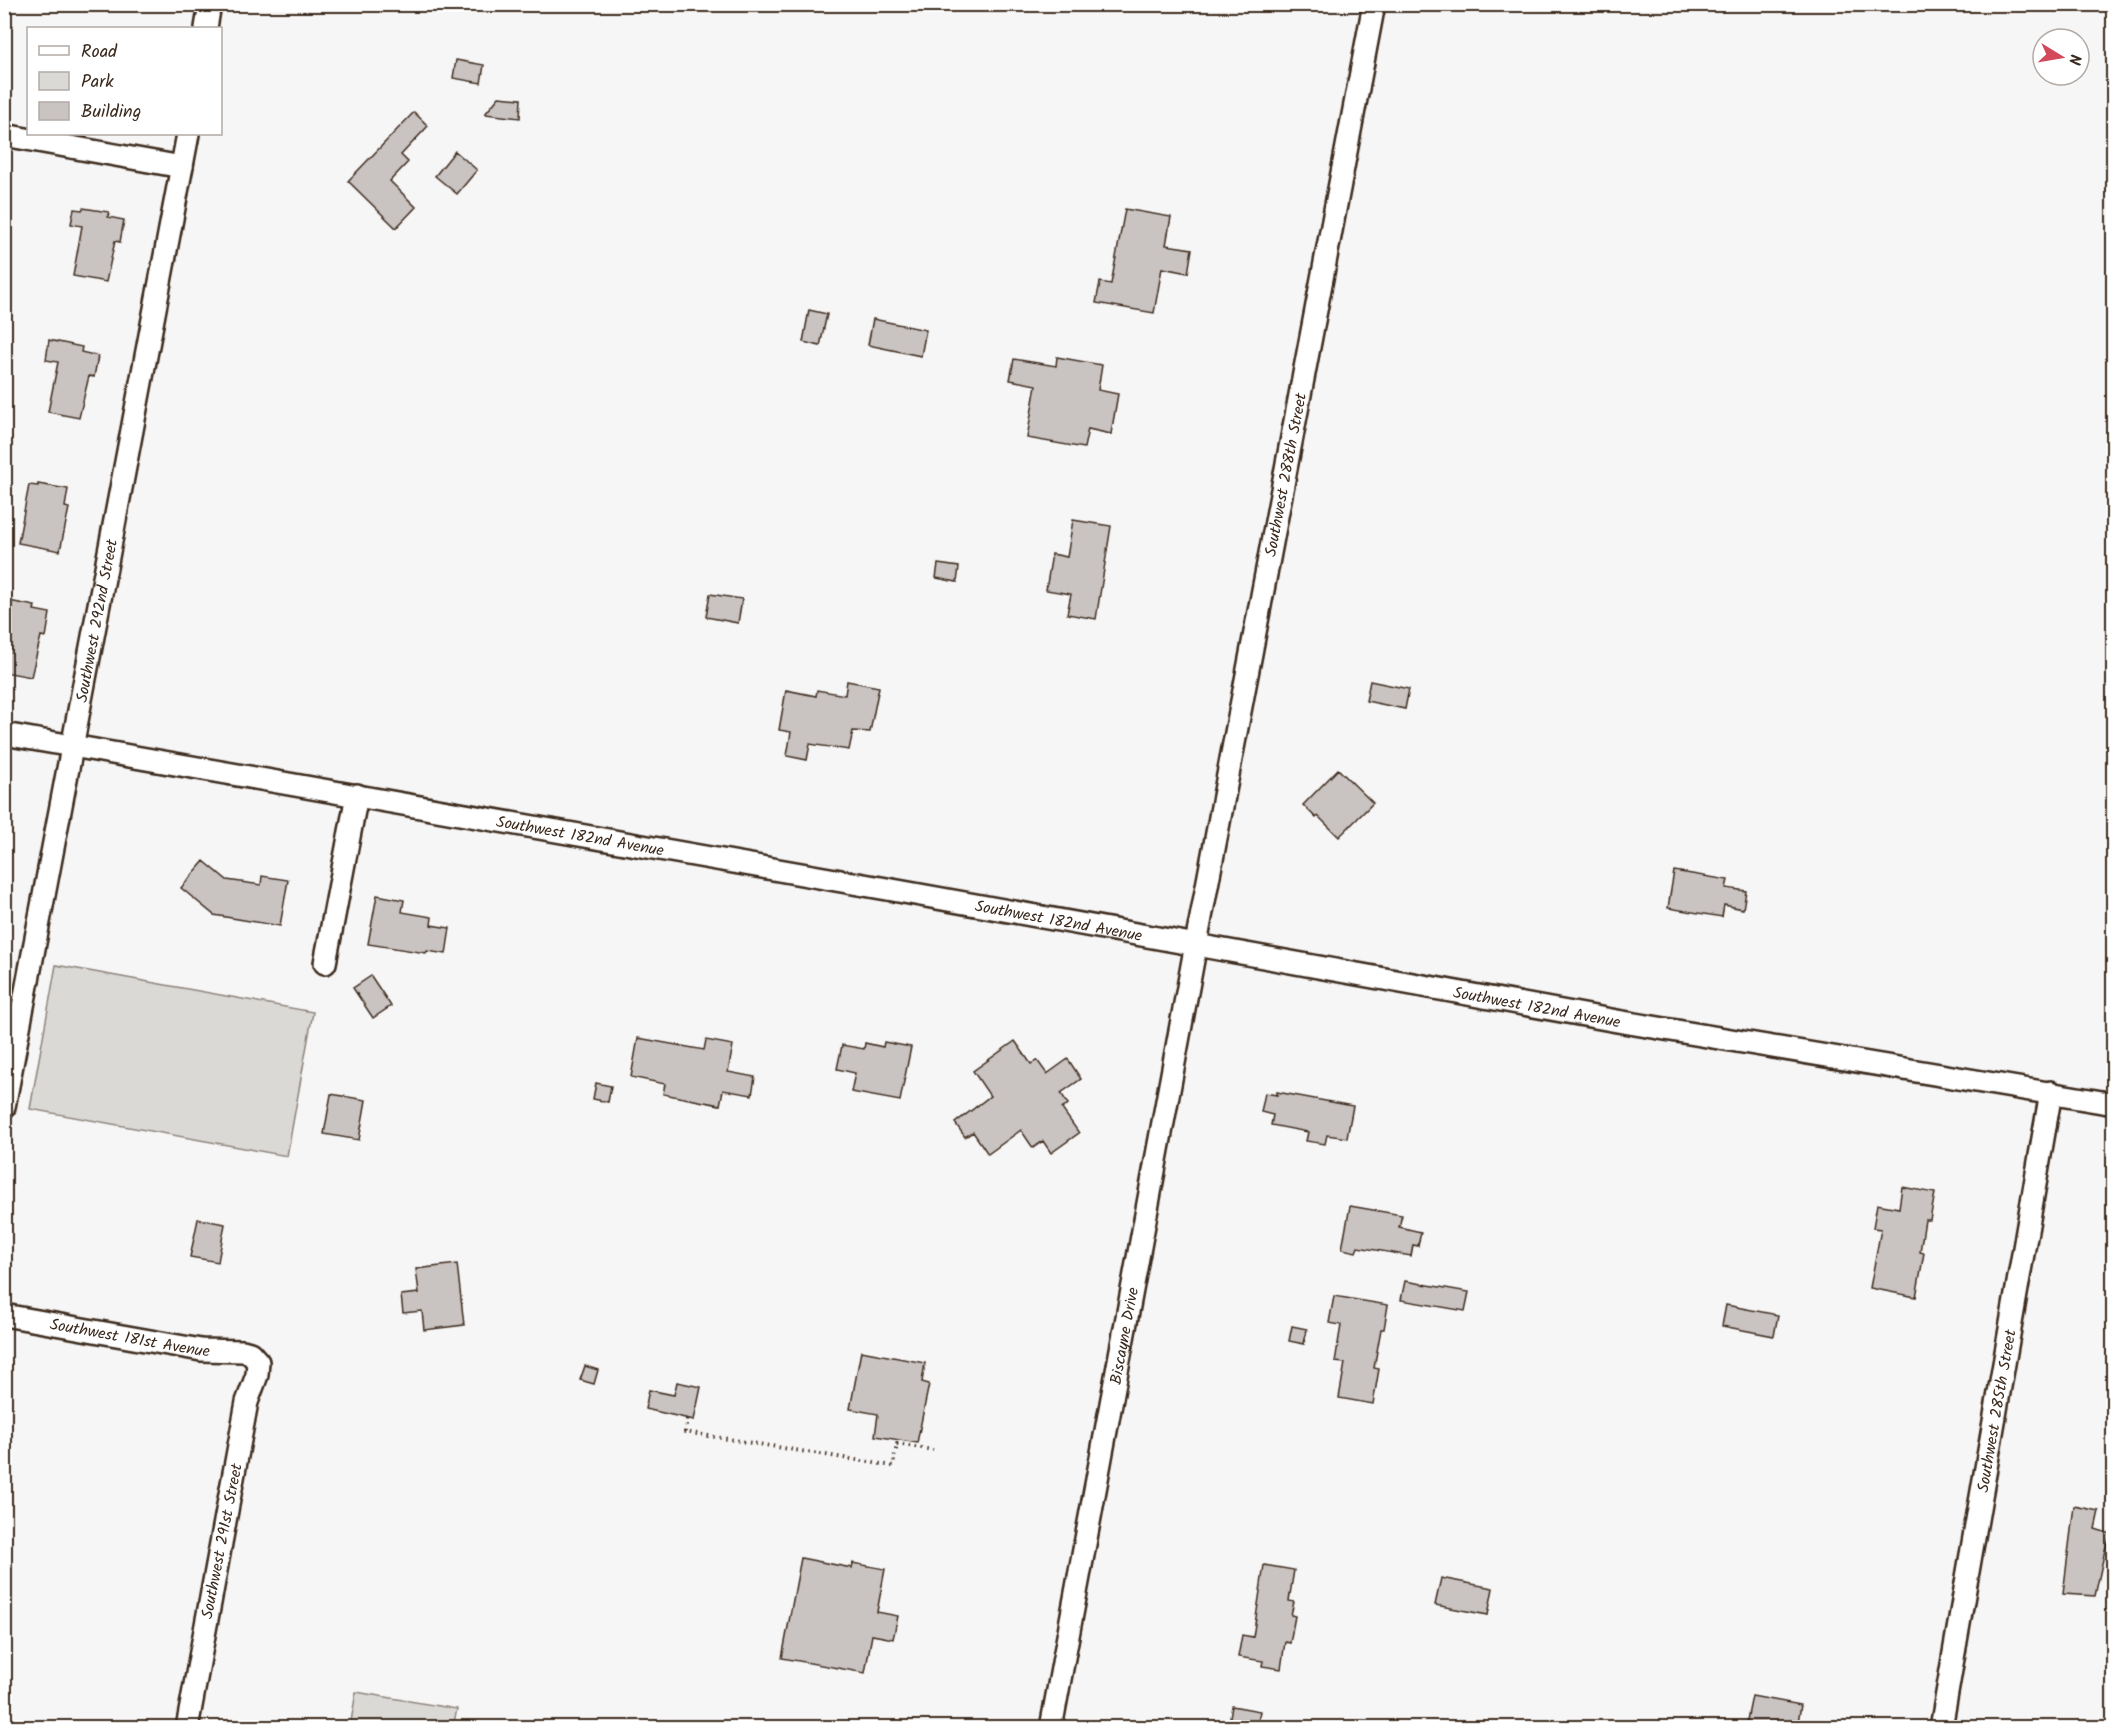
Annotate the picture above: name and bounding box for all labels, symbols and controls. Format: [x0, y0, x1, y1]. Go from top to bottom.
legend [27, 27, 222, 135]
north arrow [2031, 27, 2091, 87]
text: Road [81, 38, 118, 67]
text: N [2061, 52, 2087, 67]
text: Park [81, 68, 114, 97]
text: Building [81, 98, 141, 127]
street label: Southwest 288th Street [1259, 390, 1314, 559]
street label: Southwest 292nd Street [70, 536, 125, 705]
street label: Southwest 182nd Avenue [494, 810, 666, 864]
street label: Southwest 182nd Avenue [973, 894, 1144, 949]
street label: Southwest 182nd Avenue [1451, 981, 1622, 1035]
street label: Biscayne Drive [1104, 1285, 1146, 1387]
street label: Southwest 181st Avenue [48, 1312, 210, 1364]
street label: Southwest 285th Street [1971, 1327, 2024, 1494]
street label: Southwest 291st Street [195, 1461, 250, 1621]

